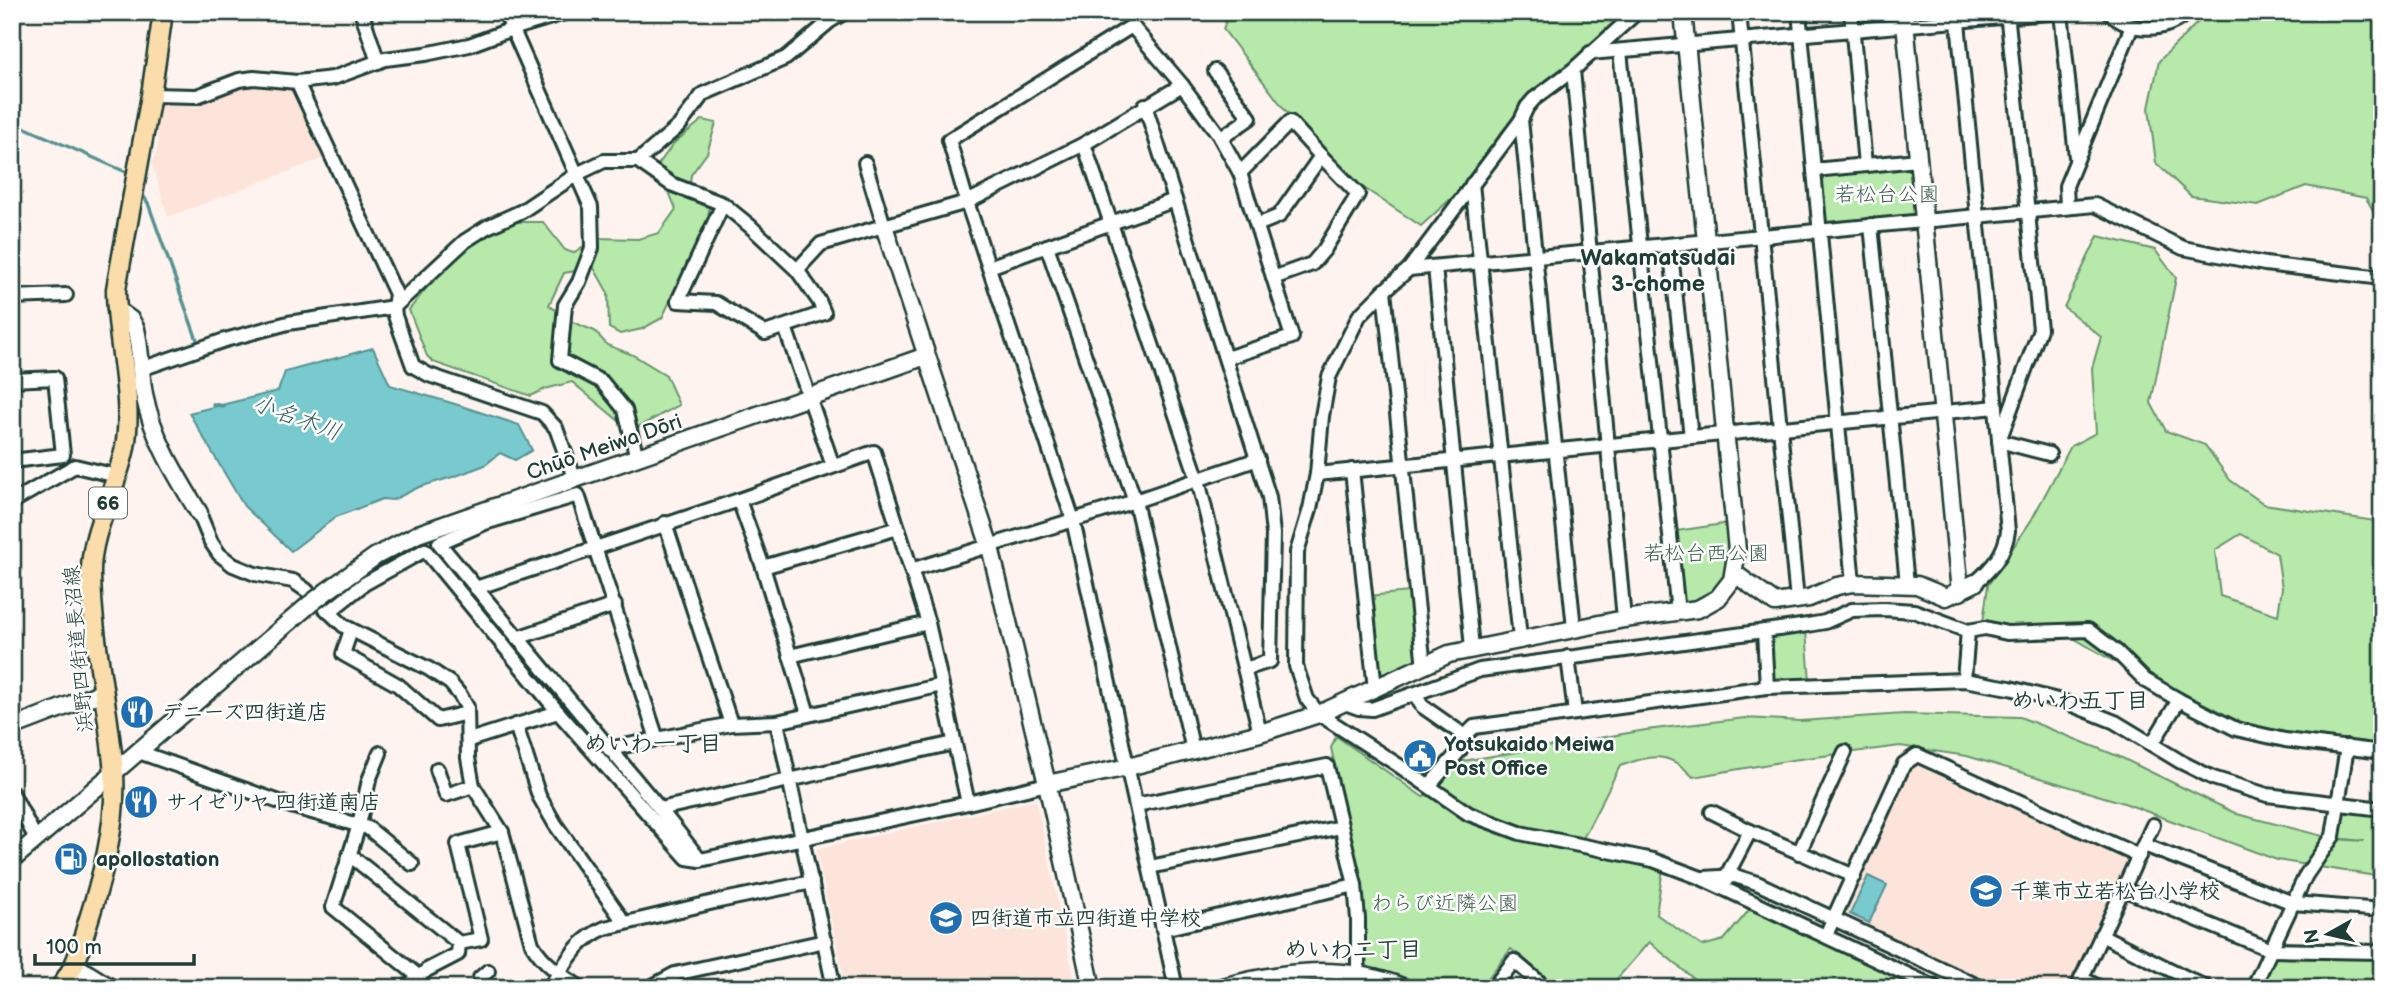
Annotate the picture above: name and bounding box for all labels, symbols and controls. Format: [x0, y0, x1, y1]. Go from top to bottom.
park label: 若松台公園 [1835, 182, 1940, 207]
district label: Wakamatsudai 3-chome [1580, 244, 1736, 298]
water label: 小名木川 [249, 389, 345, 447]
street label: Chūō Meiwa Dōri [523, 409, 685, 486]
road number: 66 [89, 488, 127, 518]
park label: 若松台西公園 [1643, 541, 1769, 566]
street label: 浜野四街道長沼線 [59, 564, 98, 734]
district label: めいわ五丁目 [2011, 687, 2149, 715]
restaurant icon: デニーズ四街道店 [118, 693, 156, 731]
place label: デニーズ四街道店 [162, 700, 328, 725]
district label: めいわ一丁目 [584, 730, 722, 758]
place label: Yotsukaido Meiwa Post Office [1444, 732, 1615, 781]
public building icon: Yotsukaido Meiwa Post Office [1401, 737, 1439, 775]
restaurant icon: サイゼリヤ 四街道南店 [122, 783, 160, 821]
place label: サイゼリヤ 四街道南店 [166, 790, 380, 815]
fuel station icon: apollostation [52, 840, 90, 878]
place label: apollostation [96, 847, 220, 872]
school or university icon: 千葉市立若松台小学校 [1967, 872, 2005, 910]
place label: 千葉市立若松台小学校 [2010, 879, 2220, 904]
park label: わらび近隣公園 [1372, 891, 1519, 916]
north arrow [2292, 898, 2362, 968]
school or university icon: 四街道市立四街道中学校 [927, 899, 965, 937]
place label: 四街道市立四街道中学校 [970, 906, 1201, 931]
scale bar [35, 923, 194, 967]
text: N [2300, 927, 2325, 945]
text: 100 m [46, 935, 102, 960]
district label: めいわ二丁目 [1284, 936, 1422, 964]

